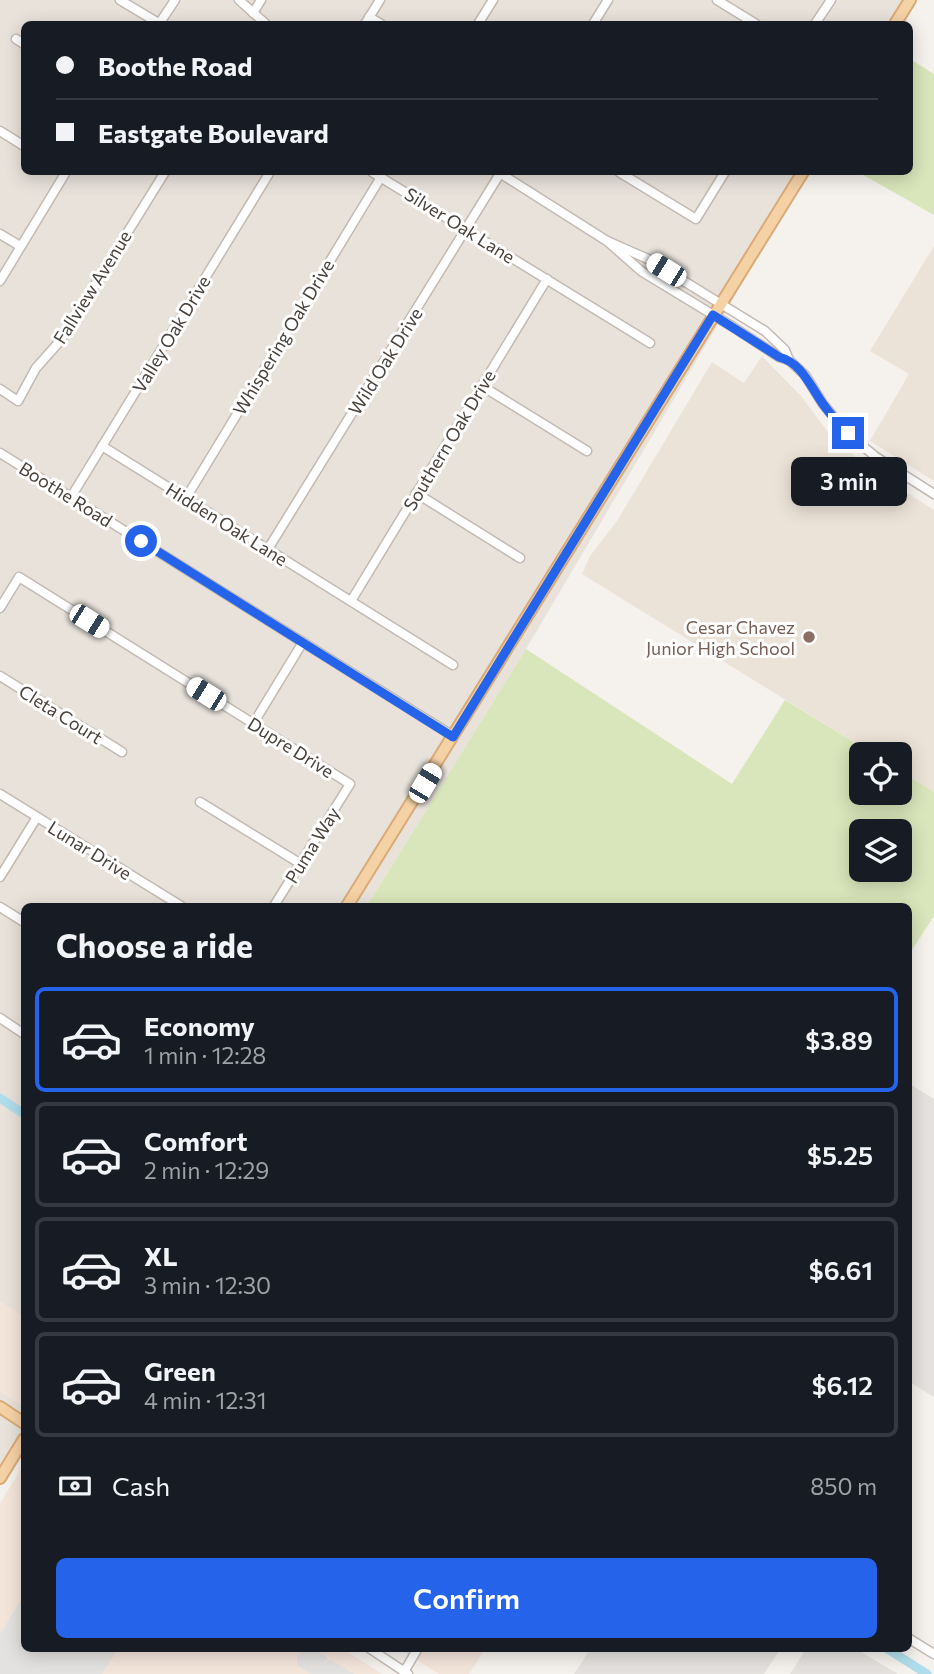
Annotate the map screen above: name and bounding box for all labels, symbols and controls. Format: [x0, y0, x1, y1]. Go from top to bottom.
text: Boothe Road [98, 50, 252, 81]
text: Eastgate Boulevard [98, 117, 329, 148]
street label: Silver Oak Lane [401, 182, 519, 268]
street label: Fallview Avenue [48, 226, 136, 348]
car [643, 250, 690, 290]
street label: Whispering Oak Drive [228, 255, 338, 419]
street label: Valley Oak Drive [127, 271, 215, 397]
street label: Wild Oak Drive [343, 303, 427, 419]
street label: Southern Oak Drive [398, 366, 500, 514]
route end [832, 417, 864, 449]
street label: Boothe Road [15, 457, 117, 531]
callout: 3 min [790, 458, 906, 506]
text: 3 min [820, 467, 878, 495]
street label: Hidden Oak Lane [162, 478, 292, 570]
route start [125, 525, 157, 557]
car [66, 601, 113, 641]
place label: Cesar Chavez Junior High School [646, 616, 795, 659]
marker: Cesar Chavez Junior High School [801, 629, 817, 645]
car [183, 674, 230, 714]
street label: Cleta Court [15, 680, 107, 748]
street label: Dupre Drive [244, 712, 338, 782]
map controls [849, 742, 912, 882]
button: locate [849, 742, 912, 805]
car [406, 760, 445, 806]
street label: Puma Way [280, 803, 344, 887]
street label: Lunar Drive [44, 816, 136, 884]
button: layers [849, 819, 912, 882]
text: Choose a ride [56, 925, 253, 965]
icon: car [60, 1008, 123, 1071]
text: Economy [144, 1010, 255, 1041]
text: $3.89 [805, 1024, 873, 1055]
text: 1 min · 12:28 [144, 1041, 266, 1069]
icon: car [60, 1123, 123, 1186]
text: Comfort [144, 1125, 247, 1156]
text: $5.25 [807, 1139, 873, 1170]
text: 2 min · 12:29 [144, 1156, 269, 1184]
icon: car [60, 1238, 123, 1301]
text: XL [144, 1240, 178, 1271]
text: $6.61 [809, 1254, 873, 1285]
text: 3 min · 12:30 [144, 1271, 271, 1299]
icon: car [60, 1353, 123, 1416]
text: Green [144, 1355, 216, 1386]
text: $6.12 [812, 1369, 873, 1400]
text: 4 min · 12:31 [144, 1386, 267, 1414]
icon: cash [56, 1467, 94, 1505]
text: Cash [112, 1470, 170, 1501]
text: 850 m [810, 1472, 877, 1500]
button: Confirm [56, 1558, 877, 1638]

